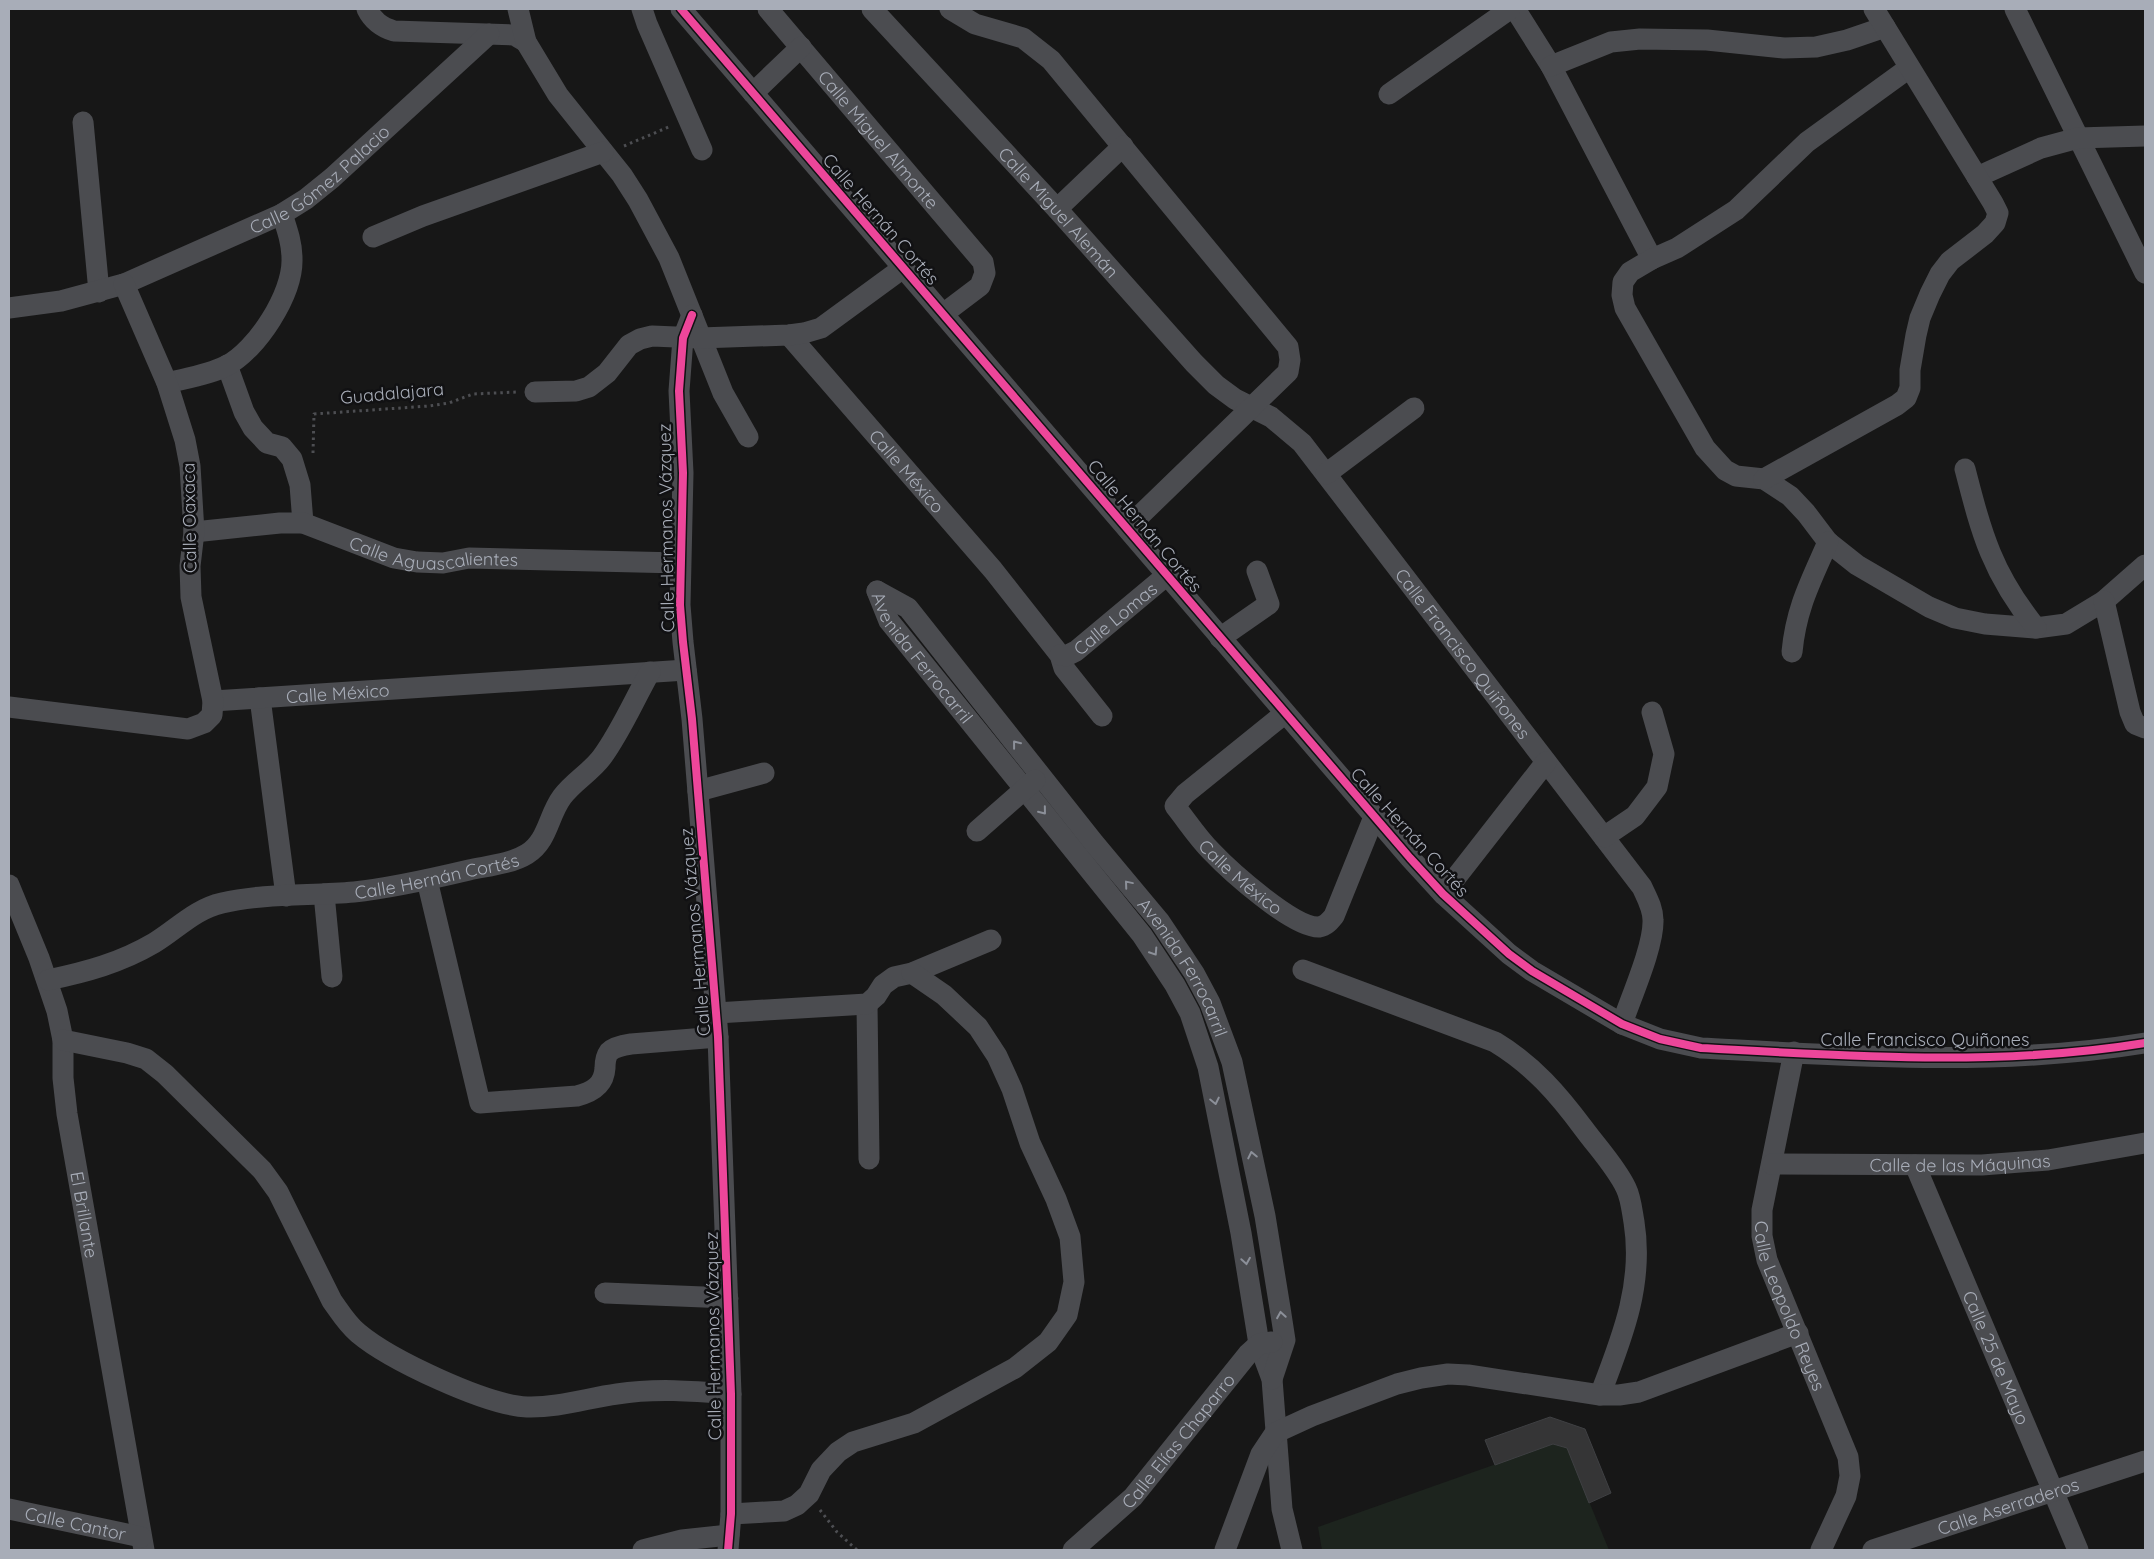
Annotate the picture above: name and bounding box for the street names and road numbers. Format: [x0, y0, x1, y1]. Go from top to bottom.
street label: Calle Miguel Almonte [813, 65, 944, 213]
street label: Calle Gómez Palacio [246, 120, 394, 239]
street label: Calle Miguel Alemán [994, 142, 1124, 282]
street label: Calle Hernán Cortés [818, 149, 944, 289]
street label: Guadalajara [339, 377, 445, 409]
street label: Calle Hermanos Vázquez [653, 423, 679, 633]
street label: Calle México [864, 424, 950, 518]
street label: Calle Hernán Cortés [1083, 455, 1207, 597]
street label: Calle Oaxaca [177, 463, 201, 573]
street label: Calle Aguascalientes [346, 530, 518, 575]
street label: Calle Francisco Quiñones [1390, 563, 1536, 743]
street label: Calle Lomas [1068, 577, 1162, 660]
street label: Avenida Ferrocarril [867, 588, 978, 728]
street label: Calle México [285, 678, 390, 708]
street label: Calle Hernán Cortés [1346, 762, 1474, 902]
street label: Calle Hermanos Vázquez [674, 827, 716, 1037]
street label: Calle México [1194, 834, 1287, 919]
street label: Calle Hernán Cortés [353, 848, 522, 903]
street label: Avenida Ferrocarril [1133, 893, 1233, 1040]
street label: Calle Francisco Quiñones [1821, 1028, 2029, 1051]
street label: Calle de las Máquinas [1869, 1148, 2051, 1177]
street label: El Brillante [66, 1170, 104, 1260]
street label: Calle Leopoldo Reyes [1750, 1221, 1831, 1394]
street label: Calle Hermanos Vázquez [700, 1231, 726, 1441]
street label: Calle 25 de Mayo [1958, 1287, 2035, 1428]
street label: Calle Elías Chaparro [1117, 1368, 1240, 1513]
street label: Calle Aserraderos [1934, 1472, 2082, 1540]
street label: Calle Cantor [23, 1501, 128, 1545]

